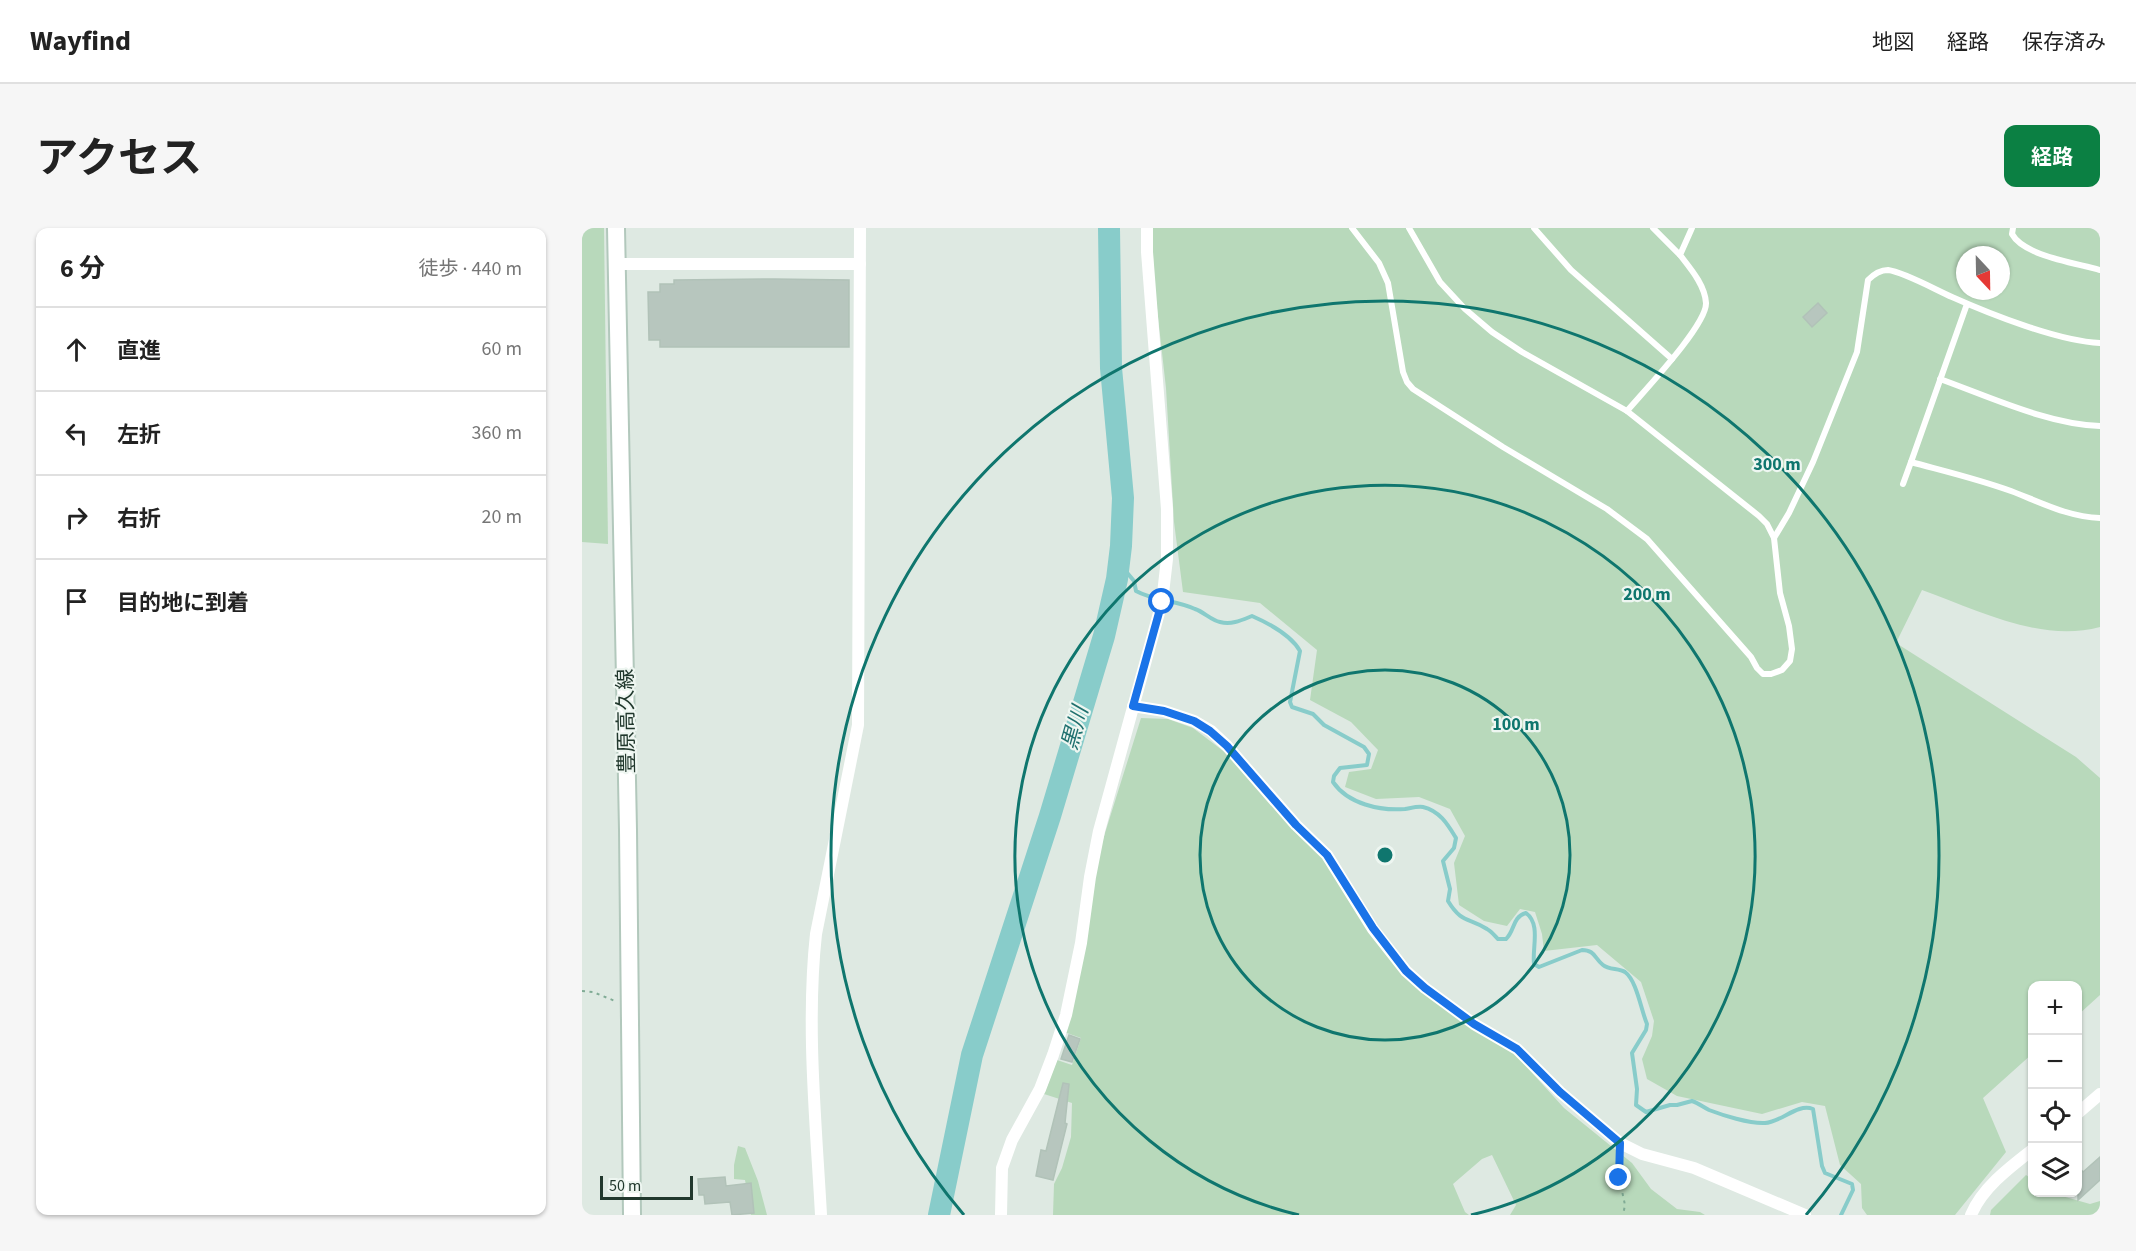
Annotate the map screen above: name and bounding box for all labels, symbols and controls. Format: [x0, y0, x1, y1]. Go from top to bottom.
text: Wayfind [30, 21, 131, 61]
text: 地図 [1872, 27, 1914, 57]
text: 経路 [1947, 27, 1989, 57]
text: 保存済み [2022, 27, 2106, 57]
button: 経路 [2004, 125, 2100, 187]
text: アクセス [36, 129, 202, 189]
north arrow [1956, 246, 2010, 300]
text: 6 分 [60, 250, 105, 287]
text: 徒歩 · 440 m [419, 255, 522, 283]
icon: ahead [60, 333, 93, 366]
text: 直進 [117, 335, 161, 367]
text: 60 m [482, 335, 522, 363]
icon: left [60, 417, 93, 450]
text: 左折 [117, 419, 161, 451]
text: 360 m [472, 419, 522, 447]
text: 300 m [1753, 452, 1801, 477]
icon: right [60, 501, 93, 534]
text: 右折 [117, 503, 161, 535]
text: 20 m [482, 503, 522, 531]
text: 200 m [1623, 582, 1671, 607]
icon: arrive [60, 585, 93, 618]
text: 目的地に到着 [117, 587, 249, 619]
route start [1148, 588, 1174, 614]
street label: 豊原高久線 [610, 668, 642, 774]
water label: 黒川 [1054, 701, 1097, 754]
text: 100 m [1492, 712, 1540, 737]
centre of rings [1375, 845, 1395, 865]
map controls [2028, 981, 2082, 1197]
button: + [2028, 981, 2082, 1035]
button: − [2028, 1035, 2082, 1089]
button: locate [2028, 1089, 2082, 1143]
button: layers [2028, 1143, 2082, 1197]
route end [1605, 1164, 1631, 1190]
scale bar [600, 1173, 693, 1200]
text: 50 m [609, 1175, 641, 1197]

